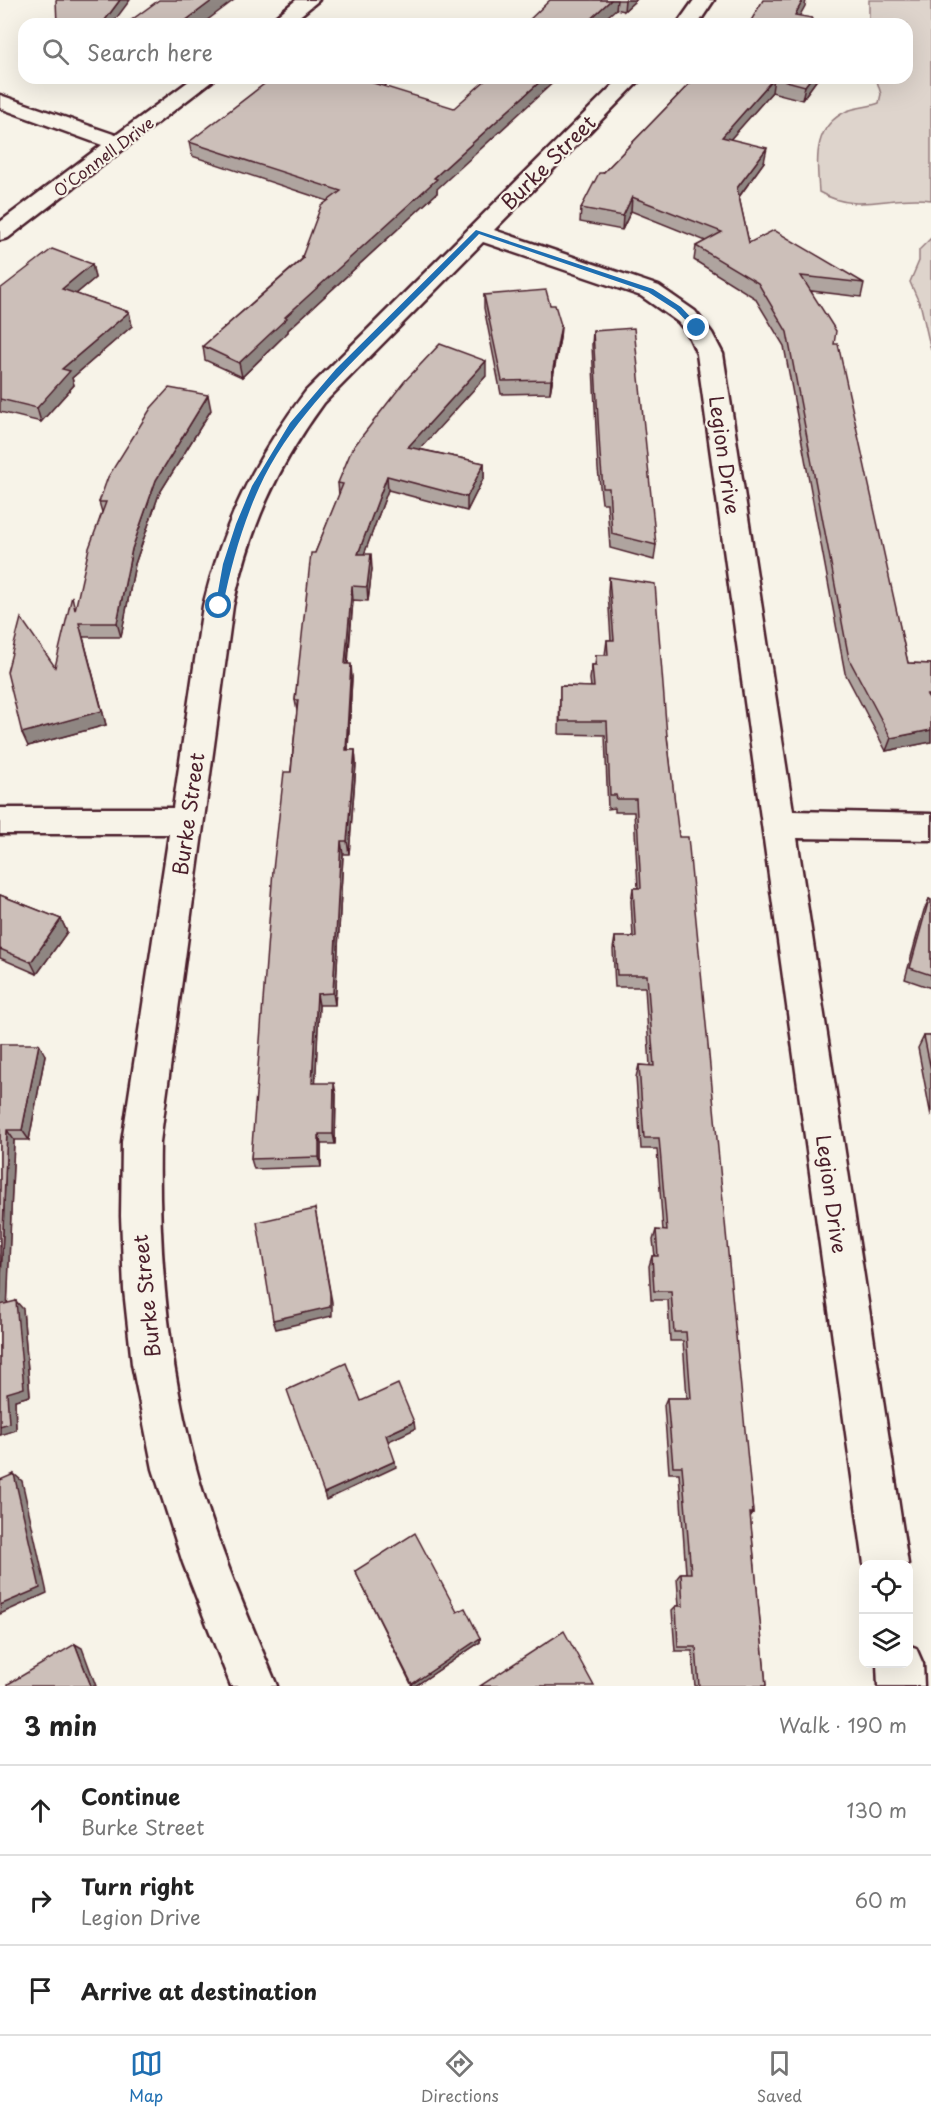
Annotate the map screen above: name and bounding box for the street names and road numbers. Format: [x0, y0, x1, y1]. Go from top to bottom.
street label: Burke Street [494, 108, 602, 216]
street label: O'Connell Drive [48, 110, 158, 202]
street label: Legion Drive [702, 394, 748, 516]
street label: Burke Street [165, 751, 211, 877]
street label: Legion Drive [809, 1133, 855, 1255]
street label: Burke Street [125, 1233, 167, 1359]

